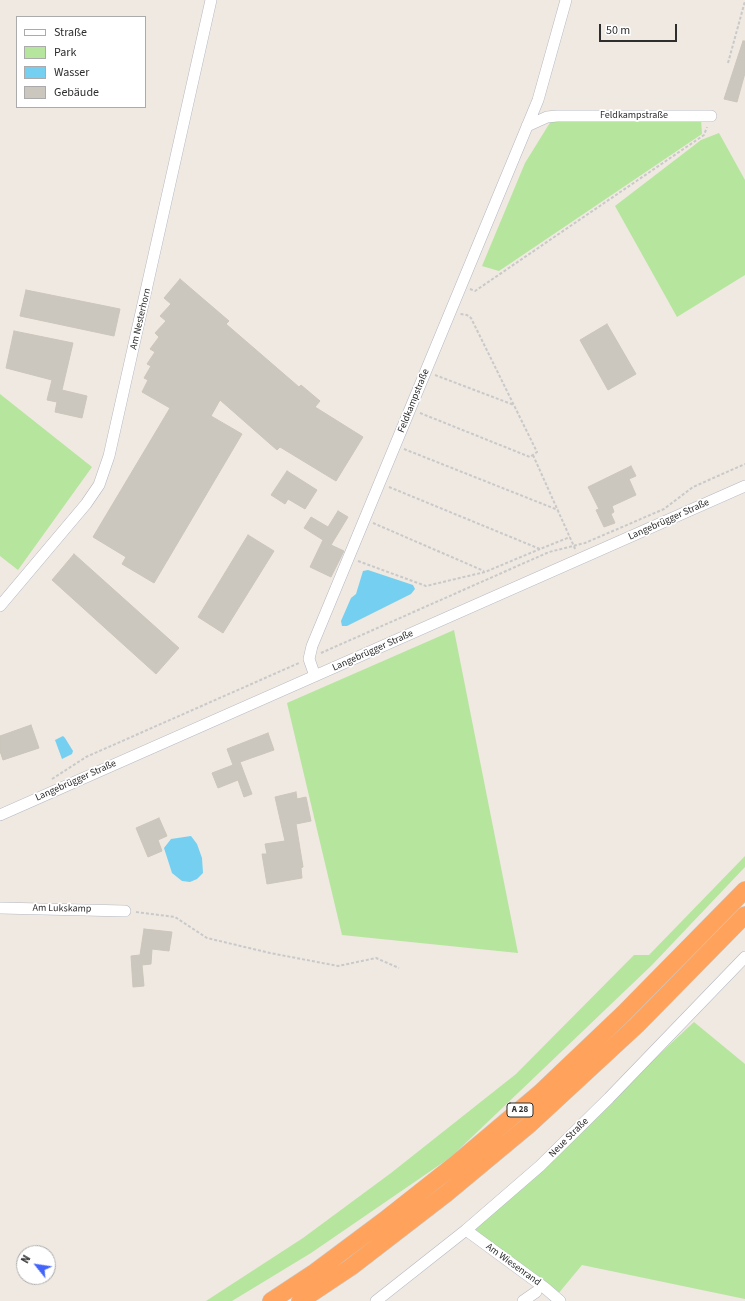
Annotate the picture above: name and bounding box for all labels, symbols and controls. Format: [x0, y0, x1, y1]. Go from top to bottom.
legend [16, 16, 146, 108]
scale bar [601, 16, 679, 42]
text: 50 m [606, 22, 630, 39]
text: Straße [54, 24, 87, 41]
text: Park [54, 44, 76, 61]
text: Wasser [54, 64, 89, 81]
text: Gebäude [54, 84, 99, 101]
street label: Feldkampstraße [600, 110, 668, 122]
street label: Am Nesterhorn [128, 287, 154, 351]
street label: Feldkampstraße [396, 367, 432, 435]
street label: Langebrügger Straße [627, 497, 711, 543]
street label: Langebrügger Straße [331, 628, 415, 674]
street label: Langebrügger Straße [34, 758, 118, 804]
street label: Am Lukskamp [33, 902, 91, 916]
road number: A 28 [507, 1103, 533, 1117]
street label: Neue Straße [547, 1116, 591, 1160]
street label: Am Wiesenrand [483, 1241, 543, 1289]
north arrow [16, 1245, 56, 1285]
text: N [18, 1252, 34, 1266]

